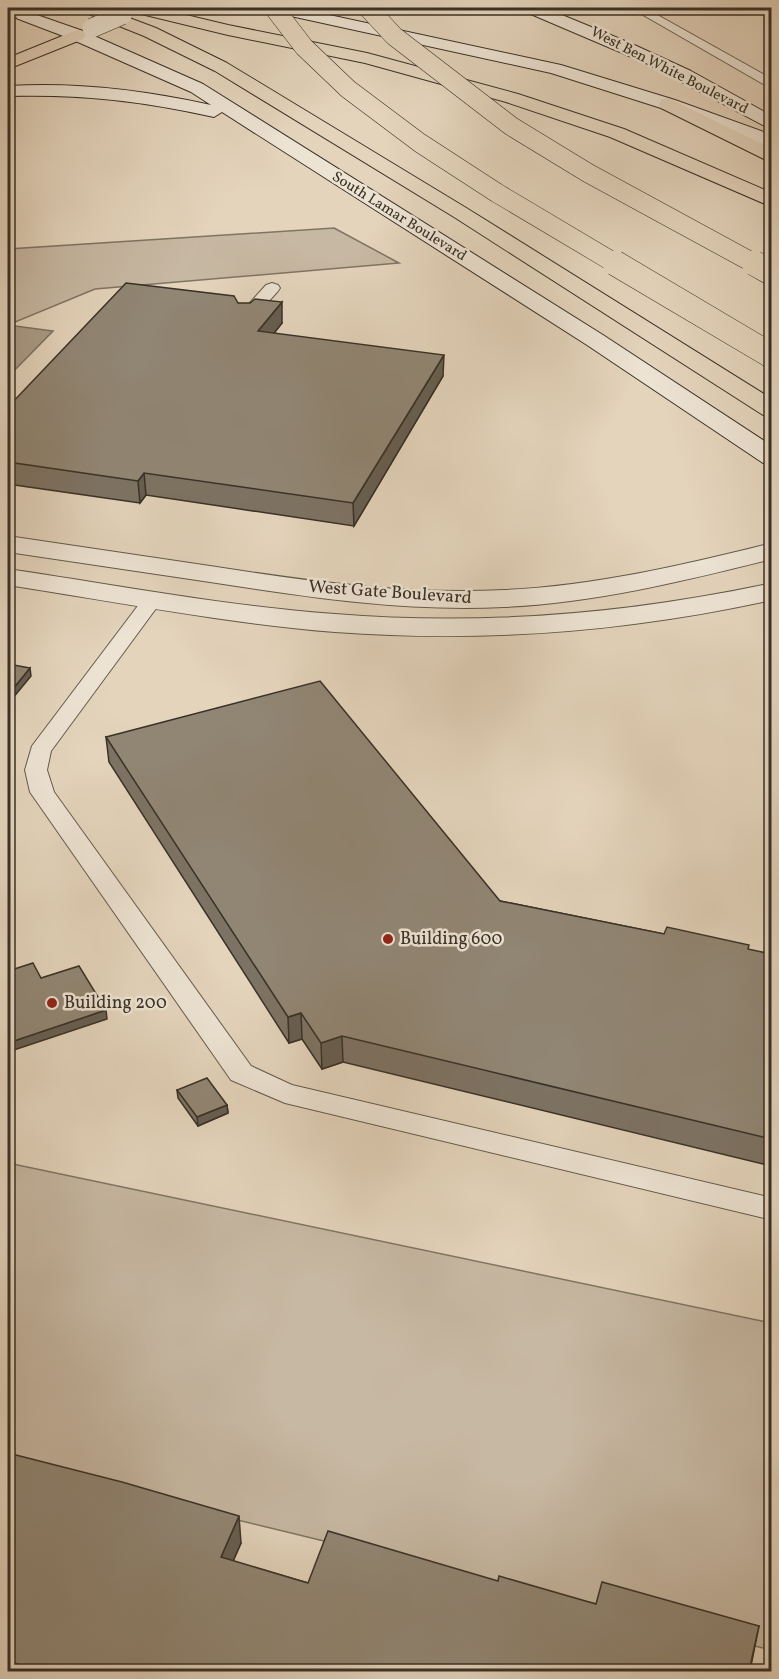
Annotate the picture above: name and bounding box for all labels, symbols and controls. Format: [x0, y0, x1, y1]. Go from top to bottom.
street label: West Ben White Boulevard [586, 22, 752, 120]
street label: South Lamar Boulevard [328, 167, 470, 267]
street label: West Gate Boulevard [307, 575, 473, 611]
place label: Building 600 [400, 927, 503, 952]
marker: Building 600 [381, 932, 395, 946]
place label: Building 200 [64, 991, 167, 1016]
marker: Building 200 [45, 996, 59, 1010]

